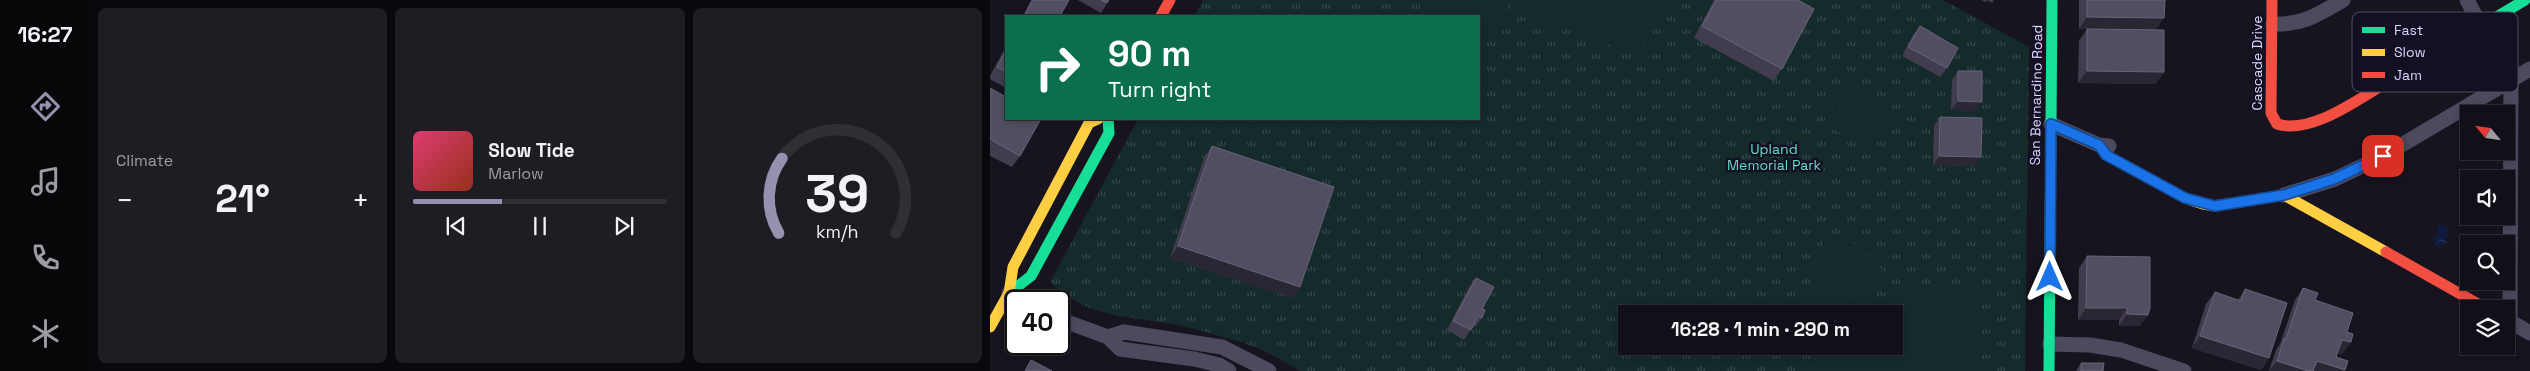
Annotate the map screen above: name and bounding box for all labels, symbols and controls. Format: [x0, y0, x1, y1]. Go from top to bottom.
legend [2352, 12, 2518, 92]
street label: Cascade Drive [2248, 15, 2266, 111]
text: 16:27 [17, 20, 73, 48]
text: Fast [2394, 21, 2423, 39]
street label: San Bernardino Road [2026, 24, 2046, 166]
text: 90 m [1108, 32, 1191, 76]
icon: right [1025, 35, 1090, 100]
text: Slow [2394, 43, 2426, 61]
text: Jam [2394, 66, 2422, 84]
text: Turn right [1108, 75, 1211, 103]
icon: directions [28, 89, 63, 124]
north arrow [2460, 105, 2515, 160]
map controls [2460, 105, 2515, 355]
pin [2362, 135, 2404, 177]
text: Slow Tide [488, 138, 575, 163]
park label: Upland Memorial Park [1727, 140, 1821, 174]
icon: arrive [2369, 142, 2397, 170]
text: Climate [116, 150, 173, 171]
text: 39 [805, 161, 869, 227]
text: Marlow [488, 163, 544, 184]
icon: music [28, 164, 63, 199]
button: sound [2460, 170, 2515, 225]
text: 21° [215, 175, 270, 223]
text: − [116, 182, 133, 218]
text: + [352, 182, 369, 218]
icon: previous [442, 212, 470, 240]
icon: pause [526, 212, 554, 240]
icon: next [610, 212, 638, 240]
text: km/h [816, 220, 859, 243]
button: search [2460, 235, 2515, 290]
icon: phone [28, 240, 63, 275]
position arrow [2023, 250, 2075, 302]
speed limit sign: 40 [1005, 290, 1070, 355]
button: layers [2460, 300, 2515, 355]
icon: climate [28, 316, 63, 351]
text: 16:28 · 1 min · 290 m [1671, 317, 1850, 342]

